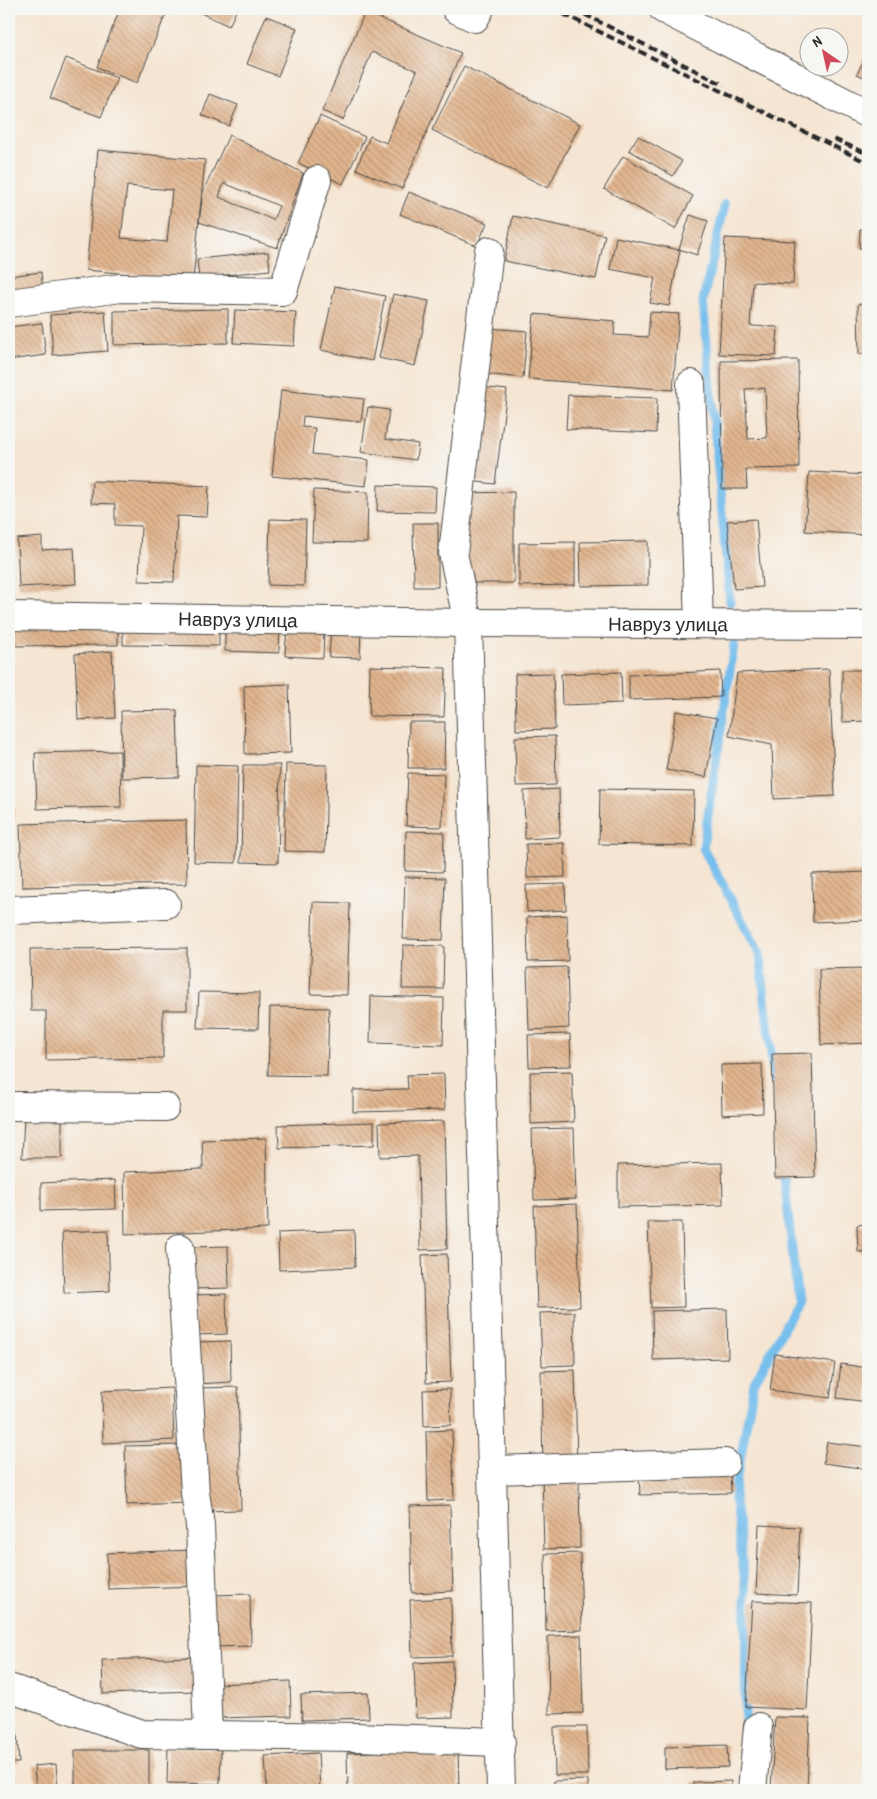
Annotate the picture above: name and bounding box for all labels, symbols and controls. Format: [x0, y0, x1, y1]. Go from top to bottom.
north arrow [800, 28, 850, 78]
text: N [808, 31, 825, 51]
street label: Навруз улица [178, 606, 298, 633]
street label: Навруз улица [608, 611, 728, 637]

